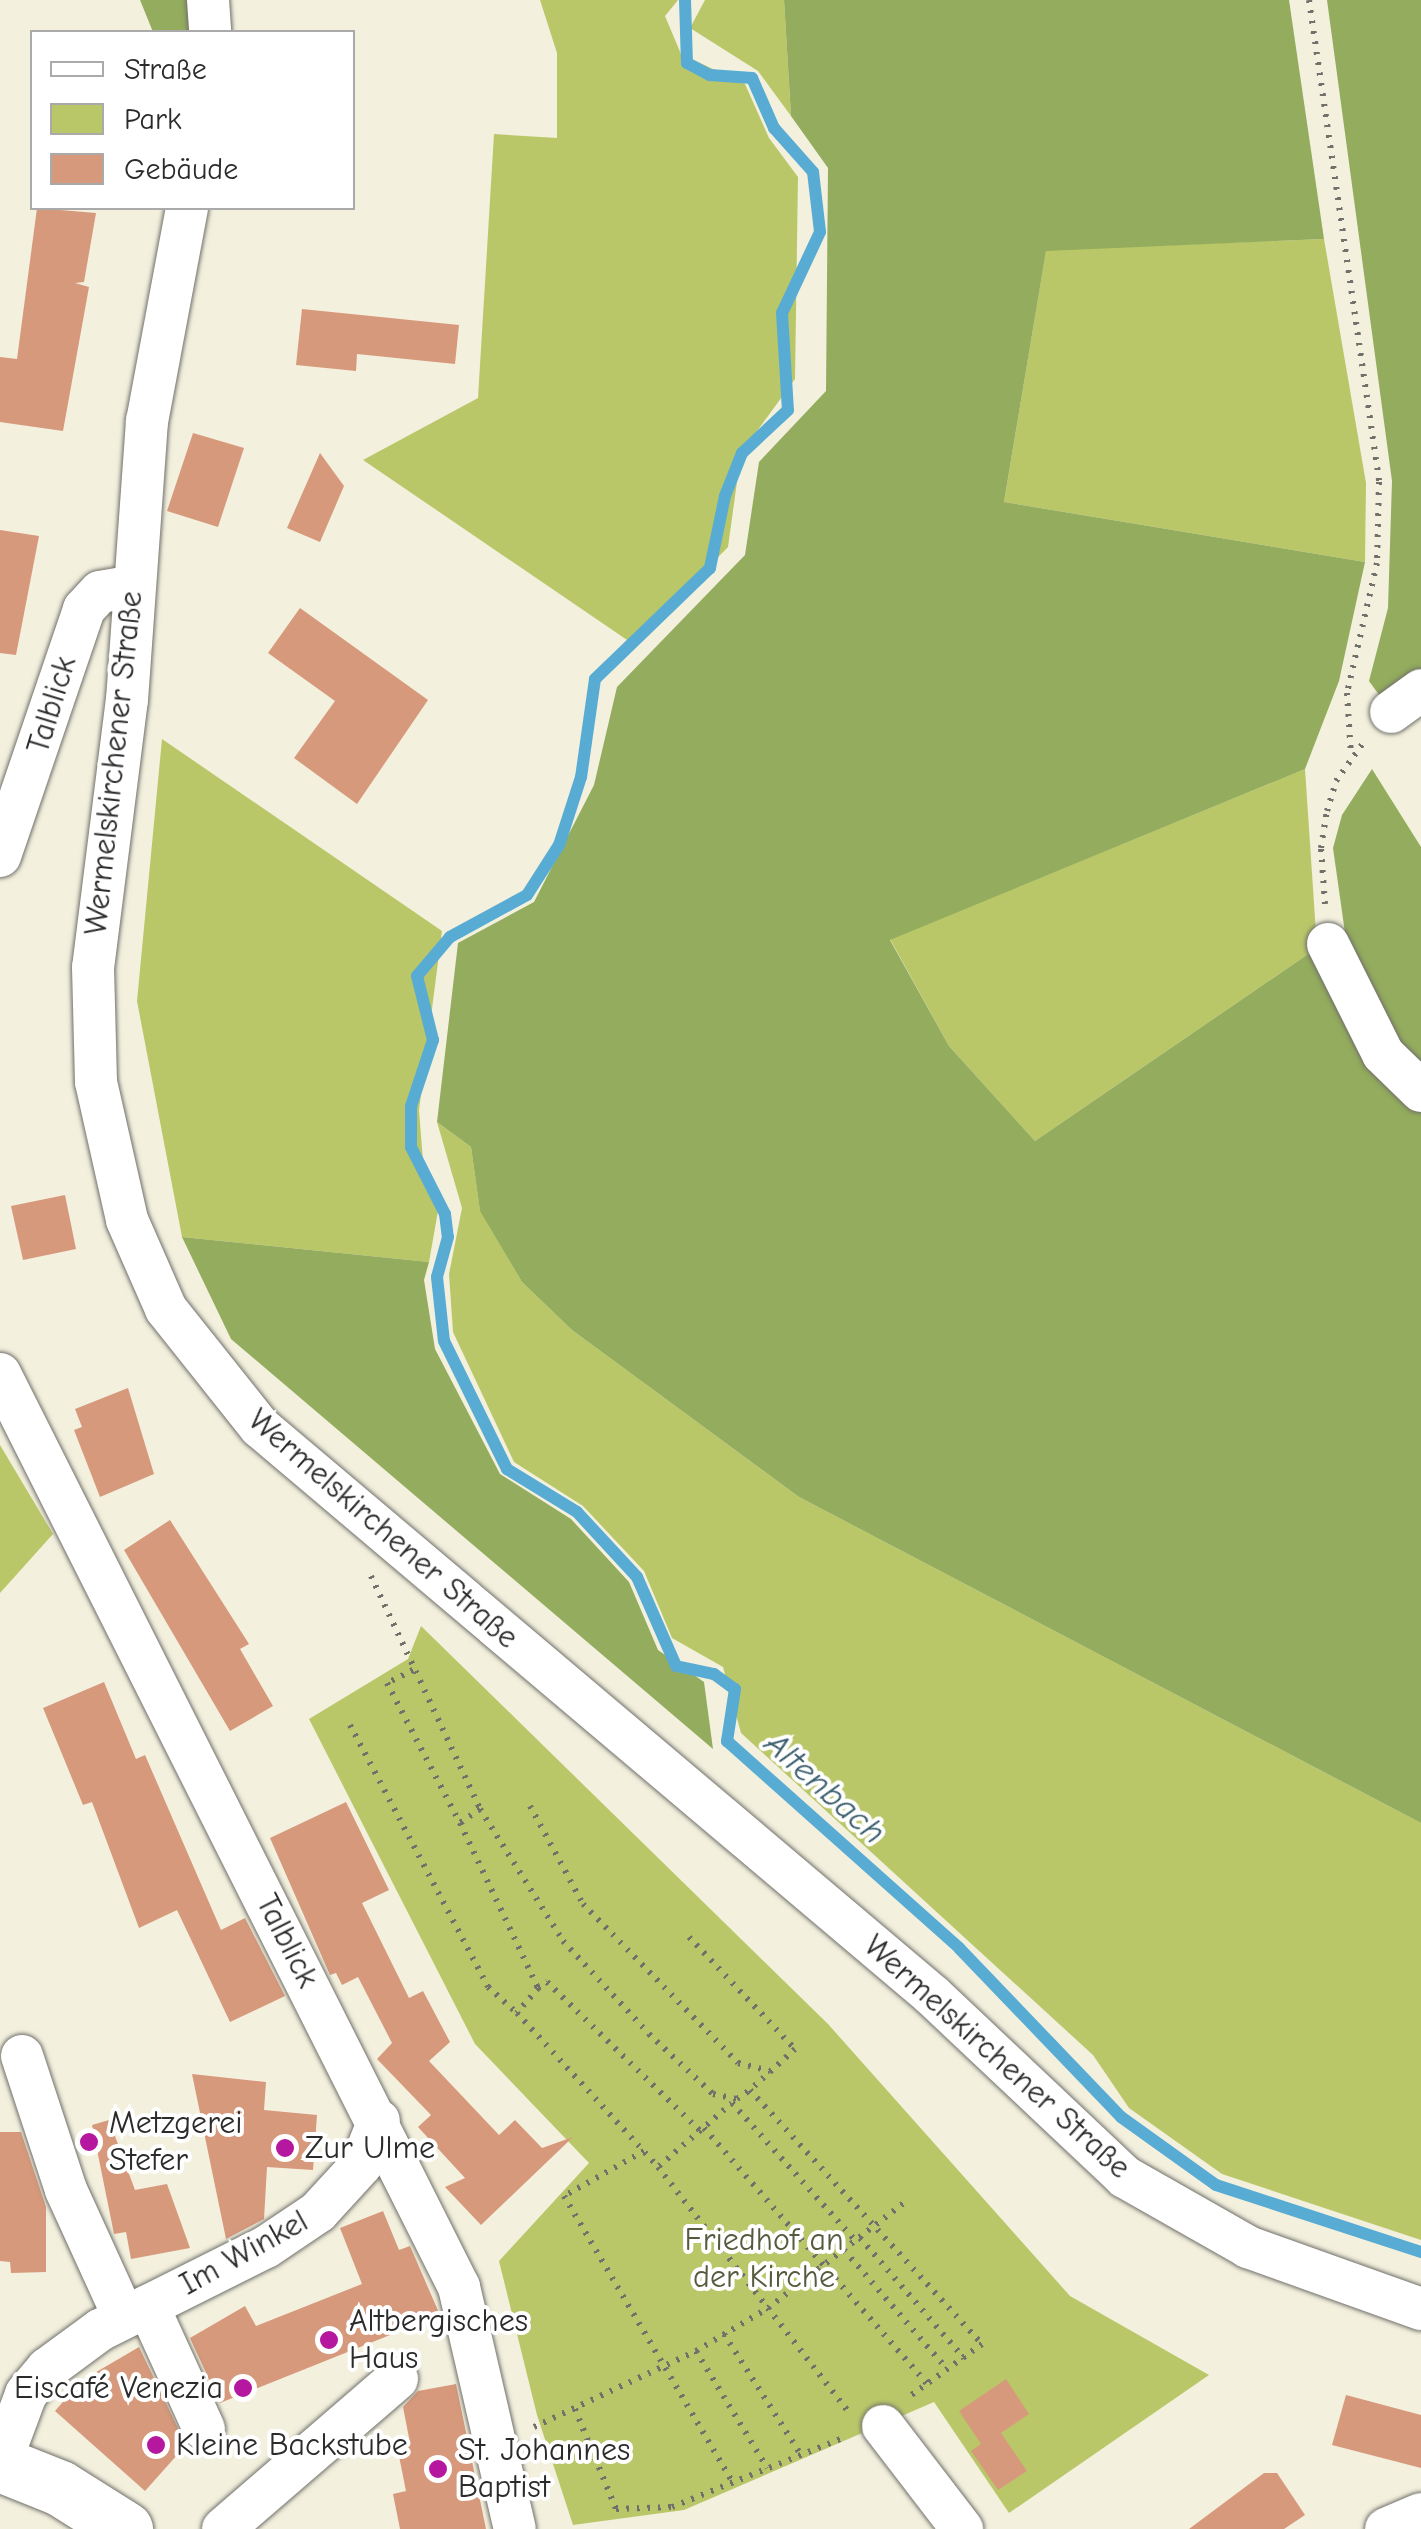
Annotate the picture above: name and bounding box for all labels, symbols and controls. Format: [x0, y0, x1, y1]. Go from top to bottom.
legend [30, 30, 355, 210]
text: Straße [124, 52, 207, 87]
text: Park [124, 102, 181, 137]
text: Gebäude [124, 152, 238, 187]
street label: Wermelskirchener Straße [77, 589, 151, 937]
street label: Talblick [19, 652, 85, 758]
street label: Wermelskirchener Straße [240, 1401, 526, 1657]
water label: Altenbach [756, 1723, 894, 1853]
street label: Talblick [247, 1888, 327, 1994]
street label: Wermelskirchener Straße [856, 1927, 1138, 2187]
place label: Metzgerei Stefer [109, 2105, 243, 2180]
place label: Zur Ulme [305, 2129, 435, 2167]
marker: Metzgerei Stefer [78, 2131, 100, 2153]
marker: Zur Ulme [274, 2137, 296, 2159]
street label: Im Winkel [173, 2202, 315, 2304]
park label: Friedhof an der Kirche [684, 2222, 844, 2297]
place label: Altbergisches Haus [349, 2303, 528, 2378]
marker: Altbergisches Haus [318, 2329, 340, 2351]
place label: Eiscafé Venezia [14, 2369, 223, 2407]
marker: Eiscafé Venezia [232, 2377, 254, 2399]
place label: Kleine Backstube [176, 2426, 408, 2464]
place label: St. Johannes Baptist [458, 2432, 630, 2507]
marker: Kleine Backstube [145, 2434, 167, 2456]
marker: St. Johannes Baptist [427, 2458, 449, 2480]

